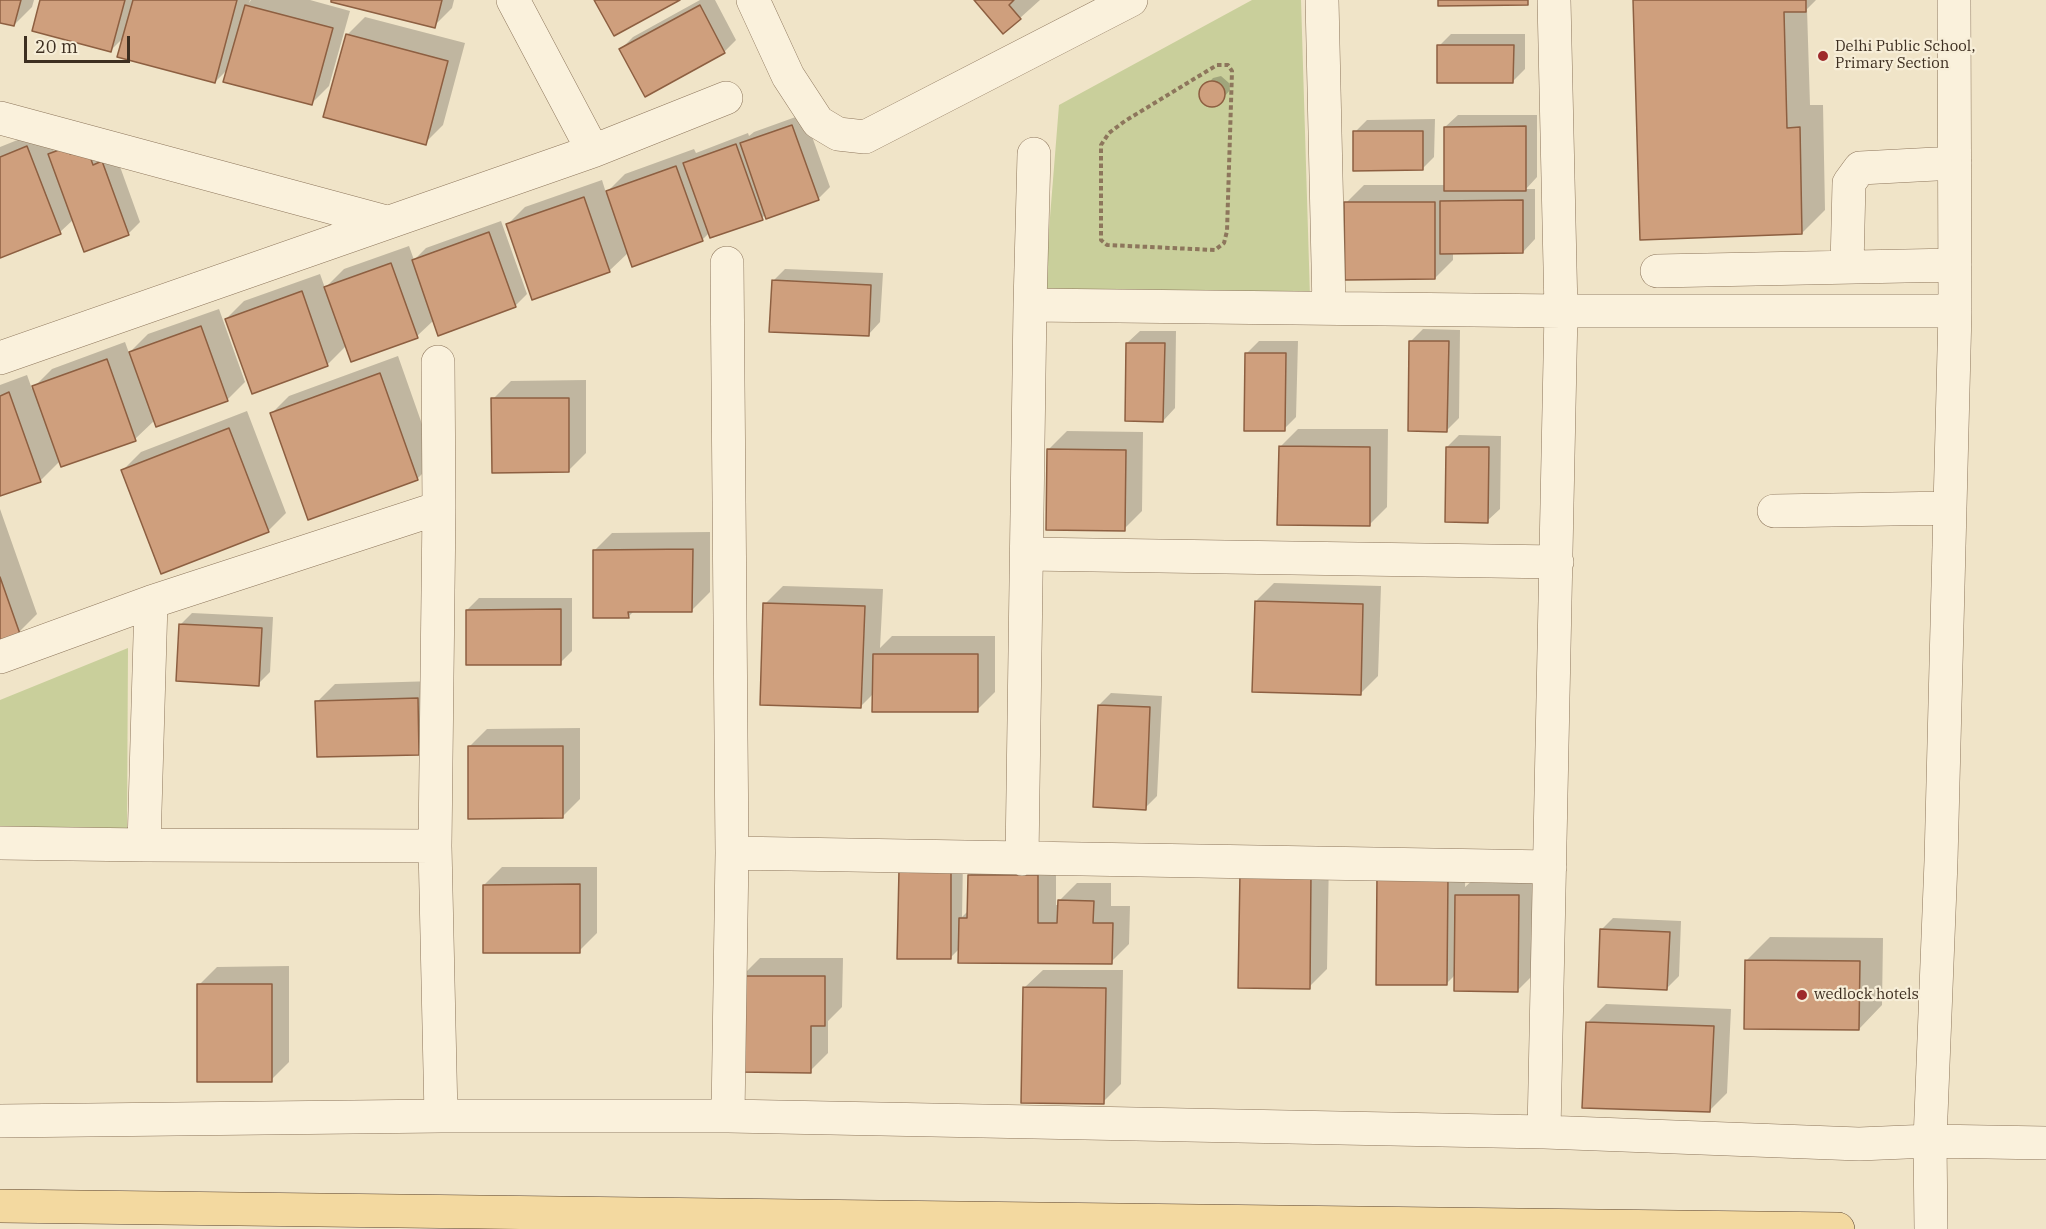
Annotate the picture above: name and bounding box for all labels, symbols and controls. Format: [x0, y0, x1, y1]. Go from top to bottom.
scale bar [27, 24, 134, 62]
text: 20 m [35, 35, 78, 58]
place label: Delhi Public School, Primary Section [1835, 38, 1975, 73]
marker: Delhi Public School, Primary Section [1816, 49, 1830, 63]
place label: wedlock hotels [1814, 986, 1919, 1004]
marker: wedlock hotels [1795, 988, 1809, 1002]

